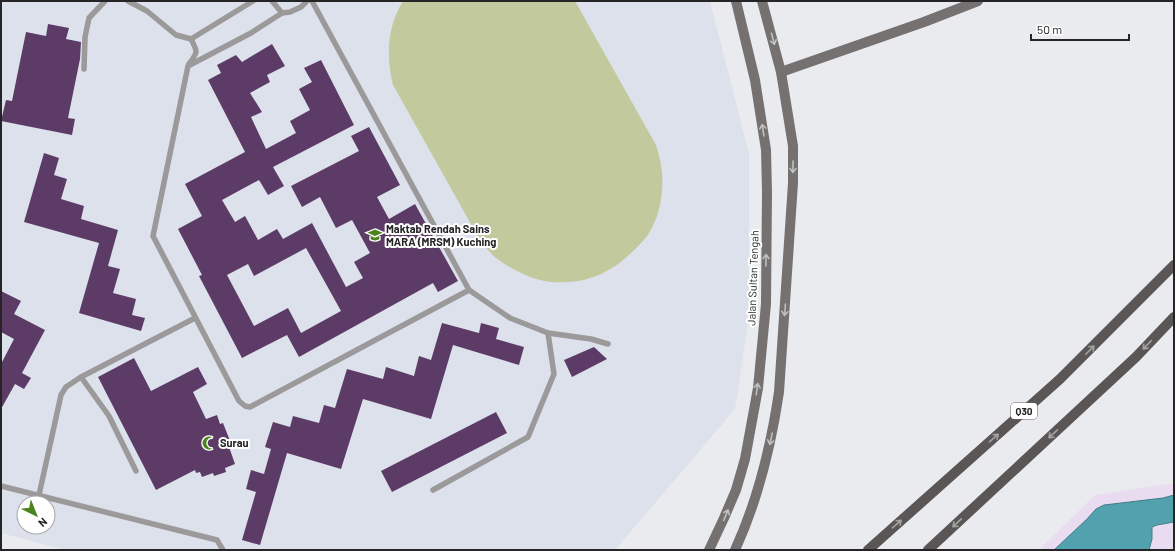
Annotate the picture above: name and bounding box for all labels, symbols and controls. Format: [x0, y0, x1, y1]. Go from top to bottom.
scale bar [1031, 16, 1129, 42]
text: 50 m [1037, 22, 1062, 36]
one-way arrow [769, 32, 777, 45]
one-way arrow [759, 124, 767, 137]
one-way arrow [789, 160, 797, 173]
place label: Maktab Rendah Sains MARA (MRSM) Kuching [386, 222, 496, 248]
school or university icon: Maktab Rendah Sains MARA (MRSM) Kuching [367, 227, 383, 243]
street label: Jalan Sultan Tengah [744, 230, 761, 326]
one-way arrow [762, 254, 770, 267]
one-way arrow [781, 303, 788, 316]
one-way arrow [1142, 340, 1152, 350]
one-way arrow [1085, 345, 1095, 355]
one-way arrow [753, 383, 761, 396]
road number: Q30 [1011, 403, 1037, 419]
one-way arrow [1048, 429, 1058, 438]
one-way arrow [767, 433, 775, 446]
one-way arrow [989, 433, 999, 443]
mosque icon: Surau [201, 435, 217, 451]
place label: Surau [220, 436, 249, 449]
north arrow [16, 495, 56, 535]
one-way arrow [722, 509, 730, 521]
text: N [36, 515, 50, 530]
one-way arrow [952, 518, 963, 527]
one-way arrow [892, 519, 902, 529]

